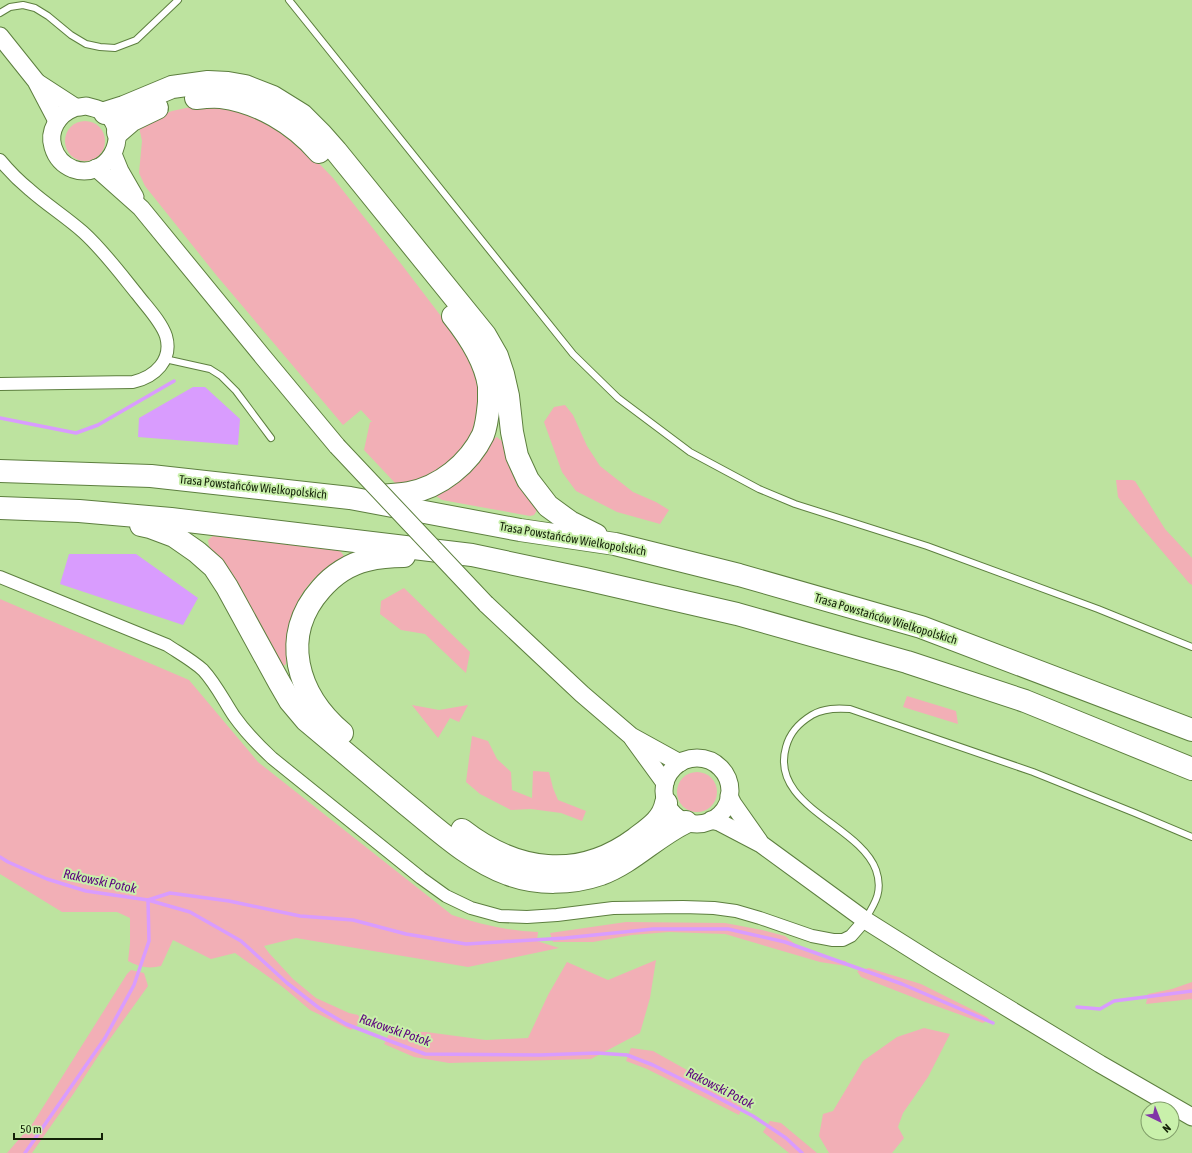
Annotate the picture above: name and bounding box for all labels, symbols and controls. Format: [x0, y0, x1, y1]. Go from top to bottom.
street label: Trasa Powstańców Wielkopolskich [178, 472, 328, 502]
street label: Trasa Powstańców Wielkopolskich [499, 519, 647, 559]
street label: Trasa Powstańców Wielkopolskich [813, 591, 959, 647]
water label: Rakowski Potok [62, 866, 138, 896]
water label: Rakowski Potok [357, 1011, 433, 1049]
water label: Rakowski Potok [684, 1064, 757, 1112]
north arrow [1140, 1101, 1180, 1141]
scale bar [14, 1115, 102, 1141]
text: 50 m [20, 1122, 42, 1136]
text: N [1160, 1122, 1173, 1135]

